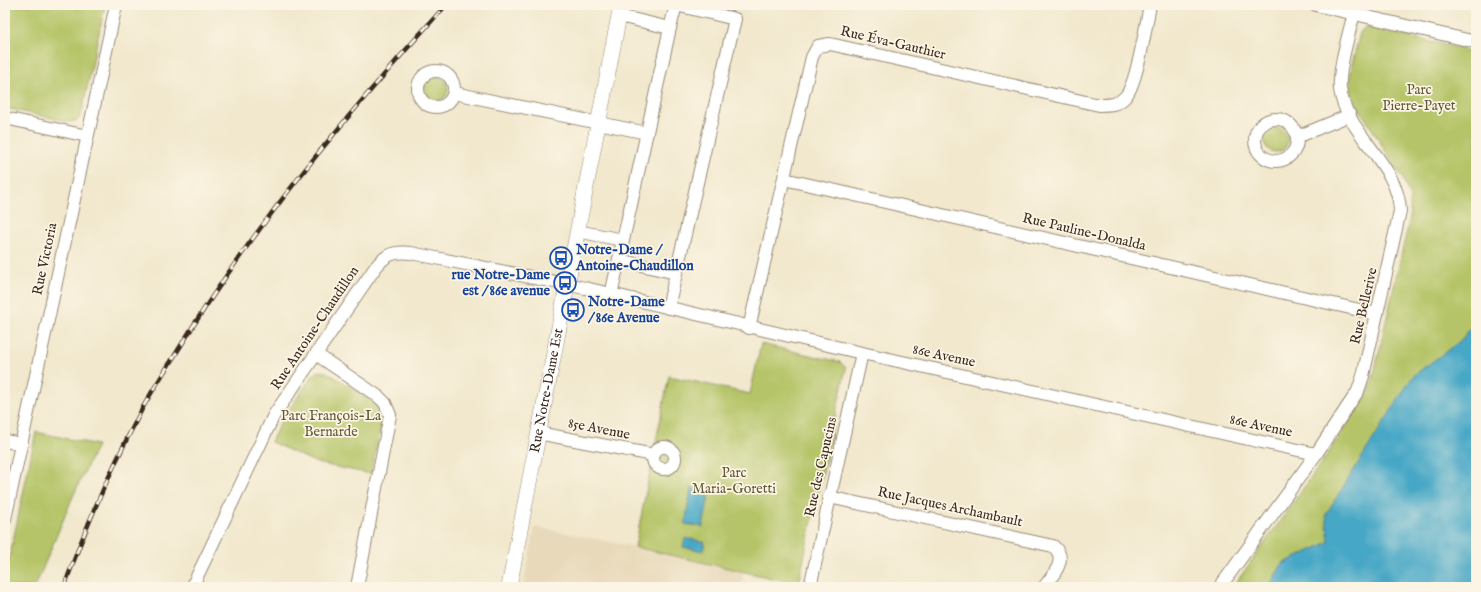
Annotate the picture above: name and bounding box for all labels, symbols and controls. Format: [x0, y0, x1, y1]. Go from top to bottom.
street label: Rue Éva-Gauthier [839, 21, 948, 64]
park label: Parc Pierre-Payet [1382, 81, 1456, 115]
street label: Rue Pauline-Donalda [1021, 209, 1148, 255]
street label: Rue Victoria [29, 220, 62, 297]
place label: Notre-Dame / Antoine-Chaudillon [575, 241, 694, 275]
bus stop icon: Notre-Dame / Antoine-Chaudillon [548, 245, 574, 271]
street label: Rue Antoine-Chaudillon [267, 262, 363, 393]
street label: Rue Bellerive [1346, 265, 1382, 346]
place label: rue Notre-Dame est / 86e avenue [452, 266, 551, 300]
bus stop icon: rue Notre-Dame est / 86e avenue [552, 270, 578, 296]
place label: Notre-Dame / 86e Avenue [587, 293, 665, 327]
bus stop icon: Notre-Dame / 86e Avenue [560, 297, 586, 323]
street label: Rue Notre-Dame Est [526, 327, 568, 454]
street label: 86e Avenue [911, 341, 978, 372]
park label: Parc François-La Bernarde [281, 407, 382, 441]
street label: 86e Avenue [1228, 411, 1295, 442]
street label: 85e Avenue [566, 414, 632, 444]
street label: Rue des Capucins [801, 415, 841, 519]
park label: Parc Maria-Goretti [692, 464, 776, 498]
street label: Rue Jacques Archambault [876, 483, 1024, 531]

